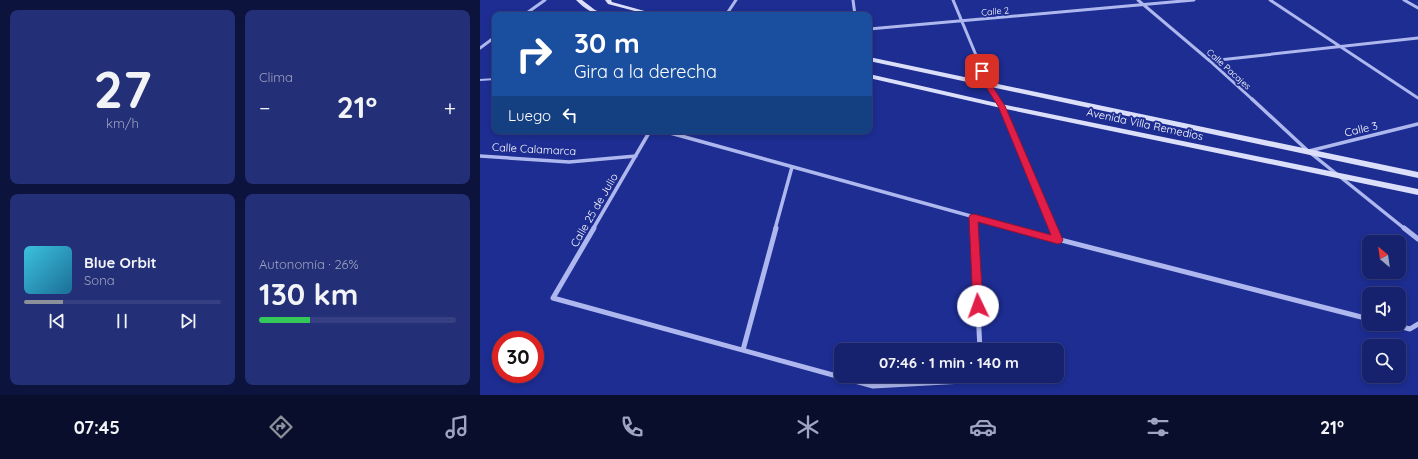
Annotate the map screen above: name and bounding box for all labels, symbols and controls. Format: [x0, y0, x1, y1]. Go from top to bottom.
street label: Calle 2 [981, 4, 1009, 18]
text: 30 m [574, 25, 640, 60]
icon: right [508, 28, 560, 80]
street label: Calle Pacajes [1205, 46, 1253, 92]
pin [965, 54, 999, 88]
text: 27 [93, 56, 152, 121]
text: Gira a la derecha [574, 60, 717, 83]
icon: arrive [971, 60, 993, 82]
text: Clima [259, 69, 293, 85]
text: 21° [337, 88, 377, 126]
text: − [259, 94, 270, 122]
text: + [444, 94, 456, 122]
icon: left [559, 104, 581, 126]
street label: Avenida Villa Remedios [1085, 105, 1205, 143]
text: Luego [508, 106, 551, 125]
text: km/h [106, 115, 139, 131]
street label: Calle 3 [1343, 118, 1379, 140]
street label: Calle Calamarca [492, 140, 576, 158]
street label: Calle 25 de Julio [567, 170, 621, 249]
north arrow [1362, 235, 1406, 279]
map controls [1362, 235, 1406, 383]
text: Blue Orbit [84, 253, 157, 272]
text: Autonomía · 26% [259, 256, 359, 272]
text: Sona [84, 272, 115, 288]
text: 130 km [259, 275, 358, 313]
position arrow [957, 285, 999, 327]
button: sound [1362, 287, 1406, 331]
icon: previous [46, 310, 68, 332]
icon: pause [111, 310, 133, 332]
icon: next [177, 310, 199, 332]
speed limit sign: 30 [492, 331, 544, 383]
button: search [1362, 339, 1406, 383]
text: 07:46 · 1 min · 140 m [879, 353, 1019, 372]
icon: directions [267, 413, 295, 441]
icon: music [443, 413, 471, 441]
icon: phone [618, 413, 646, 441]
icon: climate [794, 413, 822, 441]
icon: car [969, 413, 997, 441]
icon: filters [1144, 413, 1172, 441]
text: 07:45 [74, 416, 120, 439]
text: 21° [1320, 416, 1344, 439]

